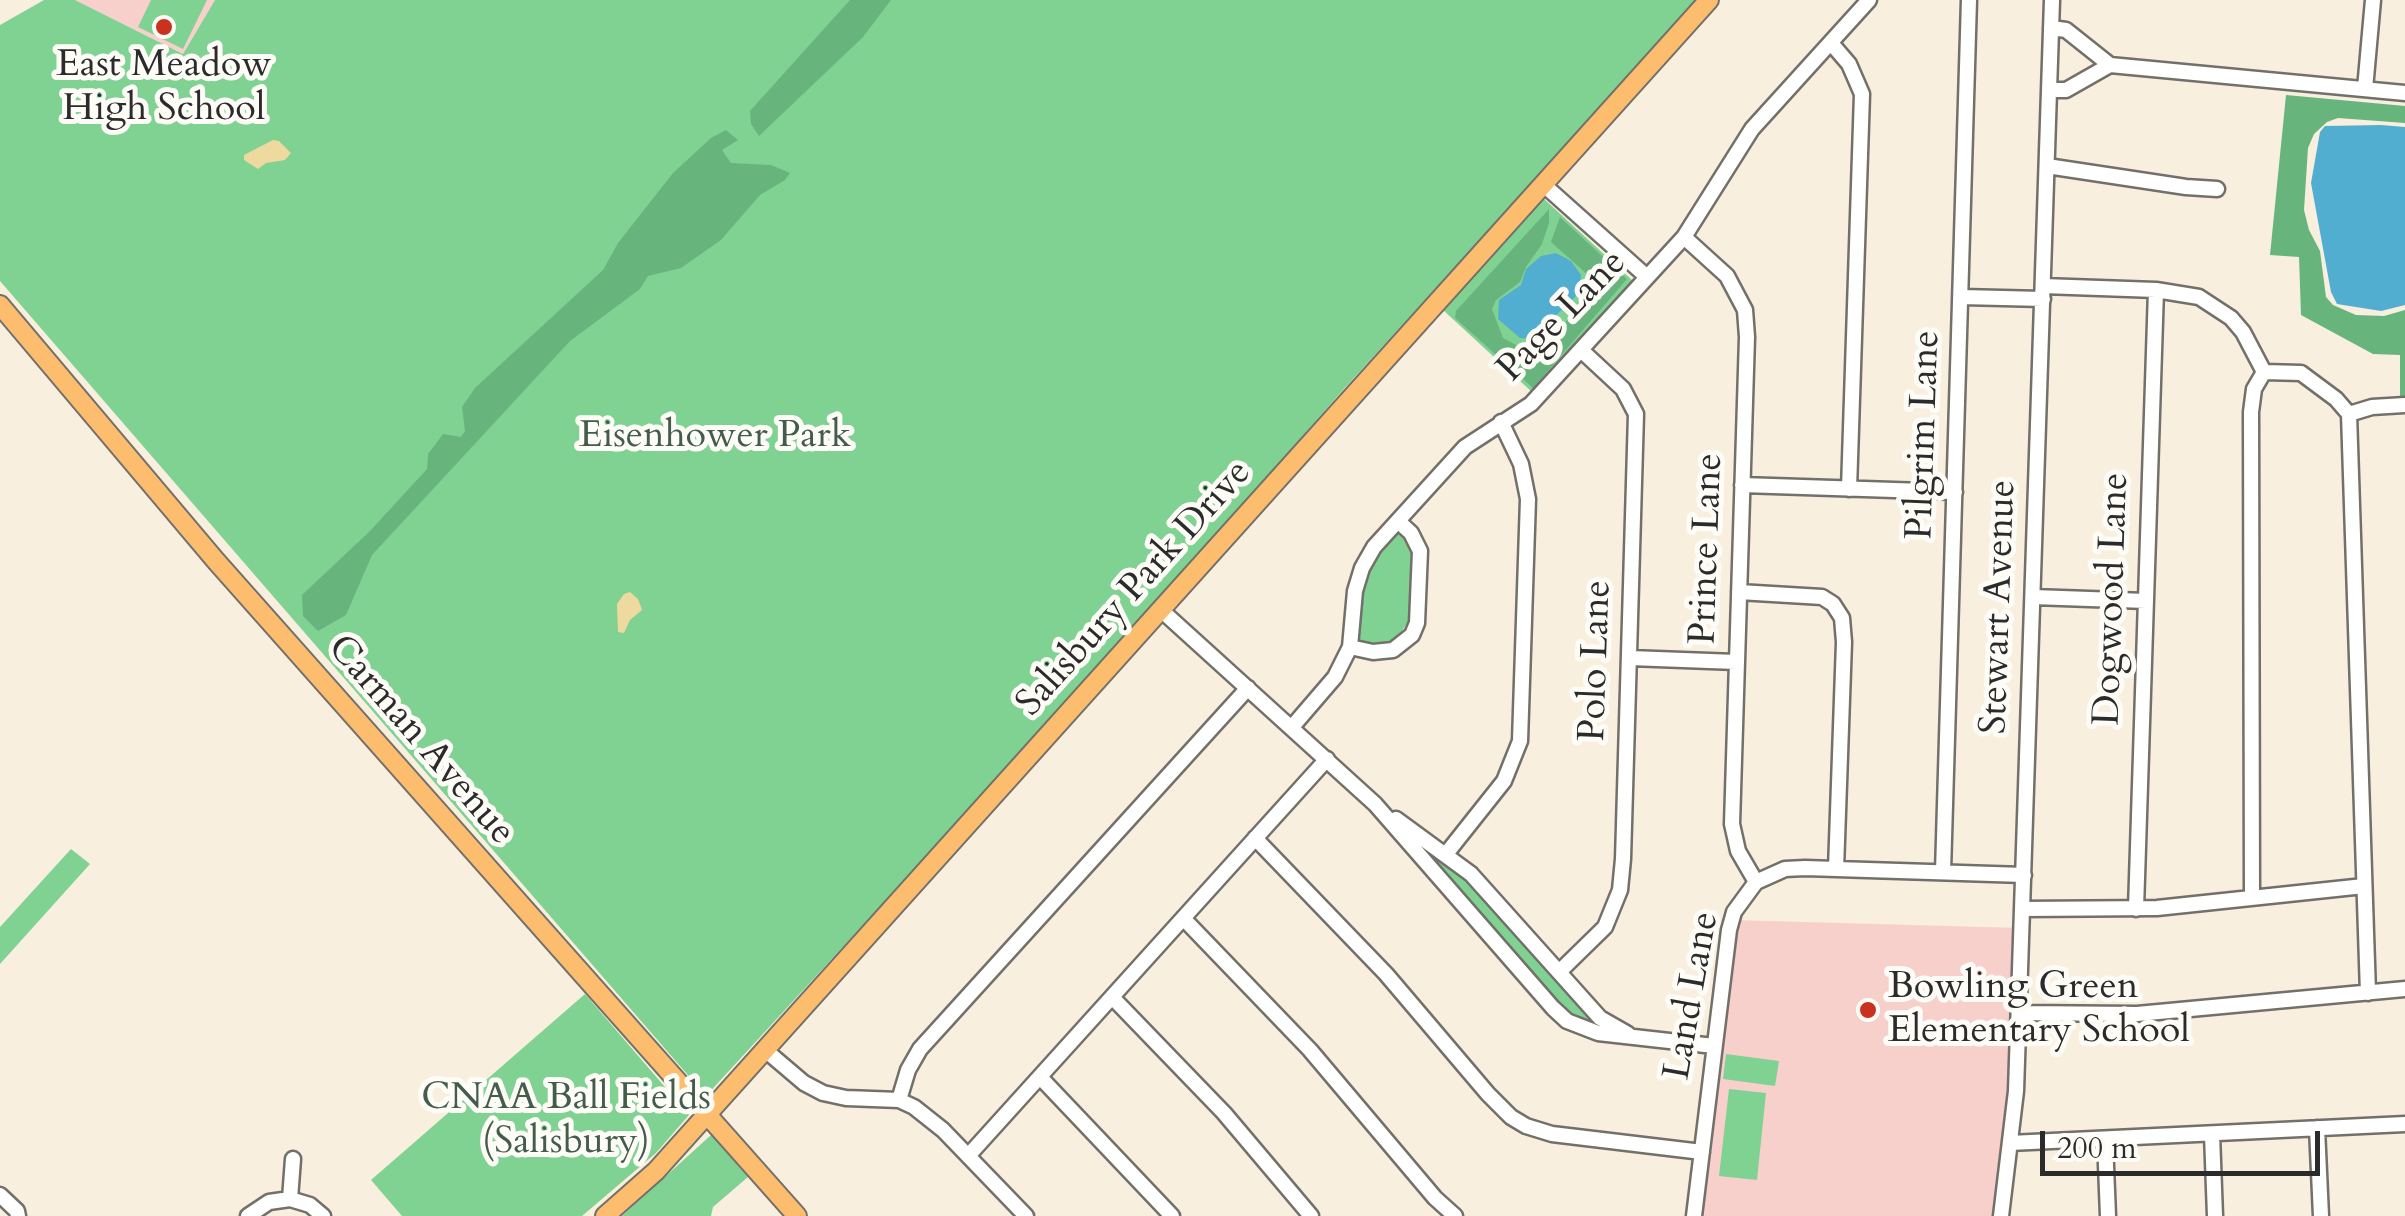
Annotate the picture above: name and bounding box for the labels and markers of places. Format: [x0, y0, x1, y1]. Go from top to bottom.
marker: East Meadow High School [153, 16, 175, 38]
place label: East Meadow High School [56, 43, 272, 132]
place label: Bowling Green Elementary School [1888, 965, 2190, 1054]
marker: Bowling Green Elementary School [1857, 999, 1879, 1021]

